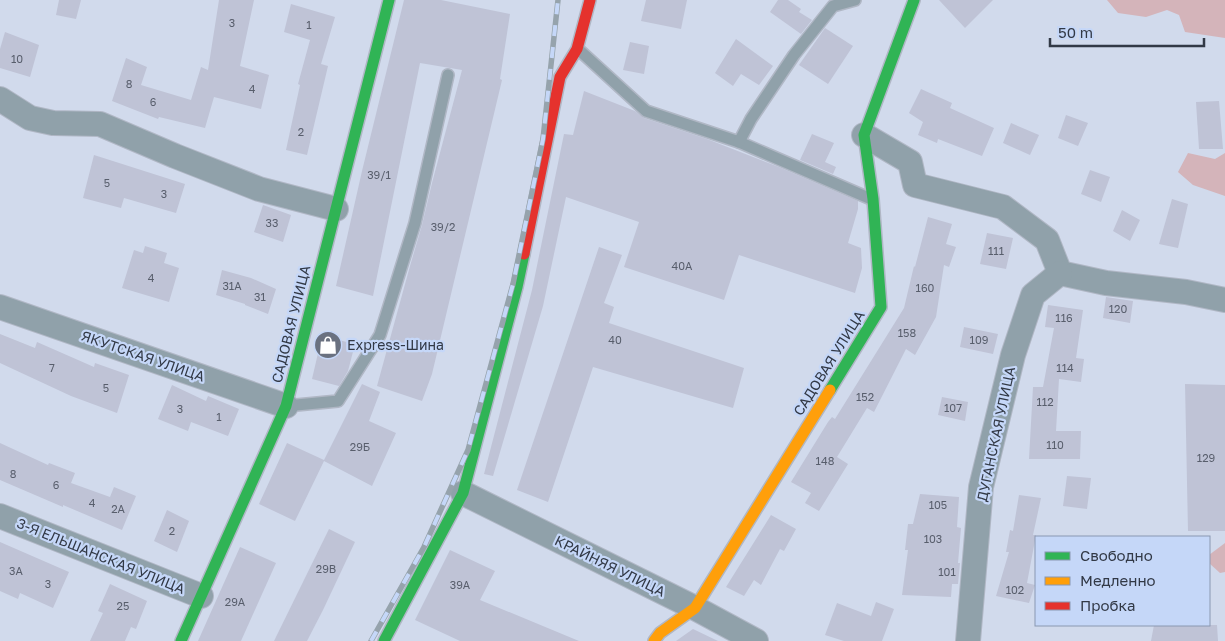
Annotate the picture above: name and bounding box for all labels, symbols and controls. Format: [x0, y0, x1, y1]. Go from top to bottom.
scale bar [1050, 15, 1204, 47]
house number: 3 [229, 16, 235, 29]
house number: 1 [306, 18, 312, 31]
text: 50 m [1058, 23, 1093, 41]
house number: 10 [11, 52, 23, 65]
house number: 8 [126, 77, 133, 90]
house number: 4 [249, 82, 256, 95]
house number: 6 [150, 95, 157, 108]
house number: 2 [298, 125, 304, 138]
house number: 39/1 [367, 168, 391, 181]
house number: 5 [104, 176, 110, 189]
house number: 3 [161, 187, 167, 200]
house number: 33 [266, 216, 278, 229]
house number: 39/2 [431, 220, 455, 233]
house number: 111 [988, 244, 1004, 257]
house number: 40А [672, 259, 693, 272]
street label: САДОВАЯ УЛИЦА [268, 263, 314, 385]
house number: 4 [148, 271, 155, 284]
house number: 31А [222, 279, 242, 292]
house number: 160 [916, 281, 935, 294]
house number: 31 [254, 290, 266, 303]
house number: 120 [1109, 302, 1127, 315]
street label: САДОВАЯ УЛИЦА [789, 307, 868, 418]
house number: 116 [1055, 311, 1073, 324]
street label: ЯКУТСКАЯ УЛИЦА [79, 326, 208, 385]
house number: 158 [898, 326, 916, 339]
shop icon: Express-Шина [313, 330, 343, 360]
house number: 40 [608, 333, 622, 346]
house number: 109 [970, 333, 988, 346]
place label: Express-Шина [347, 336, 444, 353]
house number: 7 [49, 361, 55, 374]
house number: 114 [1056, 361, 1074, 374]
street label: ДУГАНСКАЯ УЛИЦА [973, 364, 1018, 503]
house number: 5 [103, 381, 109, 394]
house number: 152 [856, 390, 874, 403]
house number: 112 [1036, 395, 1054, 408]
house number: 107 [944, 401, 962, 414]
house number: 3 [177, 402, 183, 415]
house number: 1 [216, 410, 222, 423]
house number: 110 [1046, 438, 1064, 451]
house number: 29Б [350, 440, 370, 453]
house number: 129 [1197, 451, 1215, 464]
house number: 148 [816, 454, 835, 467]
house number: 8 [10, 467, 17, 480]
house number: 6 [53, 478, 60, 491]
house number: 4 [89, 496, 96, 509]
house number: 105 [929, 498, 947, 511]
house number: 2А [111, 502, 126, 515]
street label: 3-Я ЕЛЬШАНСКАЯ УЛИЦА [15, 515, 187, 597]
house number: 2 [169, 524, 175, 537]
street label: КРАЙНЯЯ УЛИЦА [552, 531, 669, 600]
house number: 103 [924, 532, 942, 545]
legend [1035, 536, 1210, 626]
text: Свободно [1080, 546, 1153, 564]
house number: 29В [316, 562, 336, 575]
house number: 3А [9, 564, 24, 577]
house number: 101 [938, 565, 956, 578]
text: Медленно [1080, 571, 1156, 589]
house number: 3 [45, 577, 51, 591]
house number: 39А [450, 578, 471, 591]
house number: 102 [1006, 583, 1024, 596]
house number: 29А [225, 595, 246, 608]
text: Пробка [1080, 596, 1135, 614]
house number: 25 [117, 599, 129, 612]

